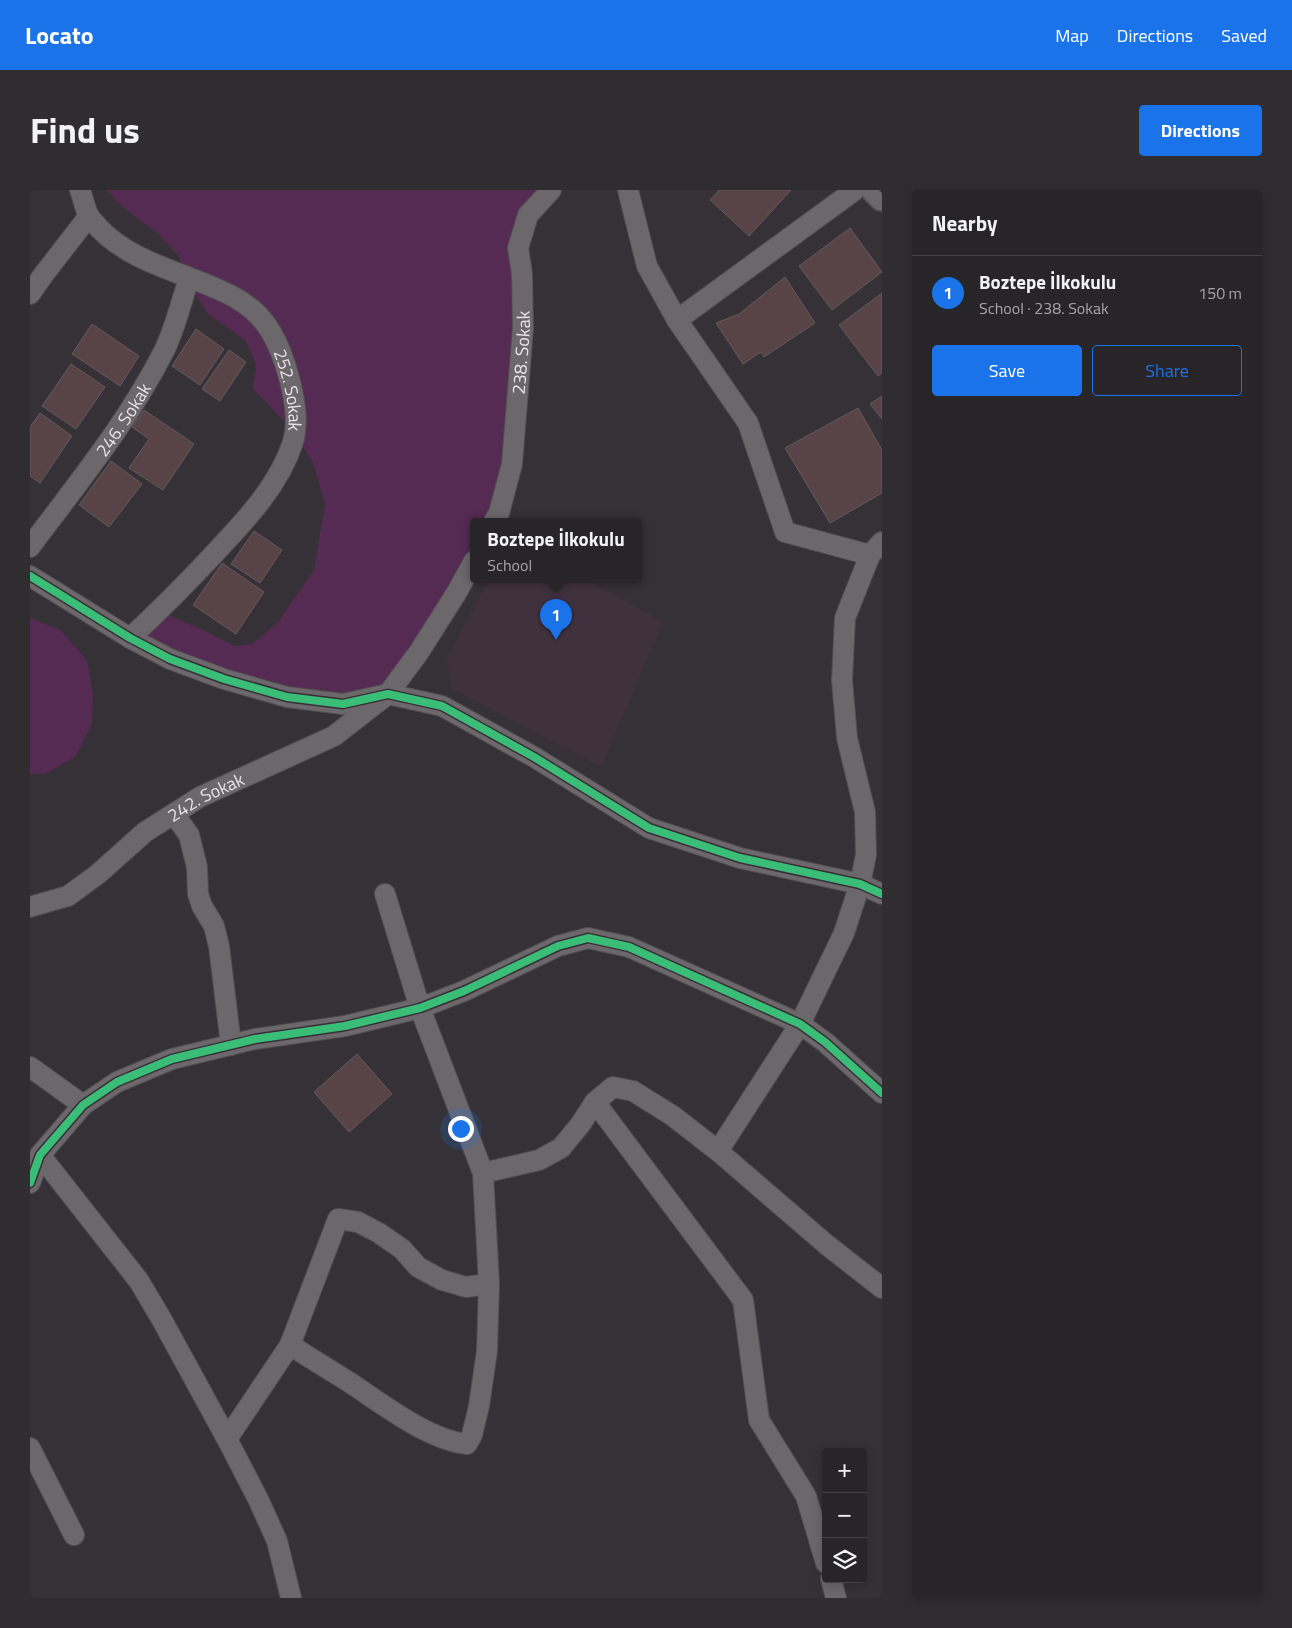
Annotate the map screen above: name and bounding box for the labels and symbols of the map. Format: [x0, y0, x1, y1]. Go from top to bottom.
street label: 238. Sokak [504, 310, 537, 395]
street label: 252. Sokak [267, 345, 309, 432]
street label: 246. Sokak [89, 377, 158, 462]
pin: 1 [540, 599, 572, 640]
street label: 242. Sokak [162, 765, 249, 828]
your location [448, 1116, 474, 1142]

